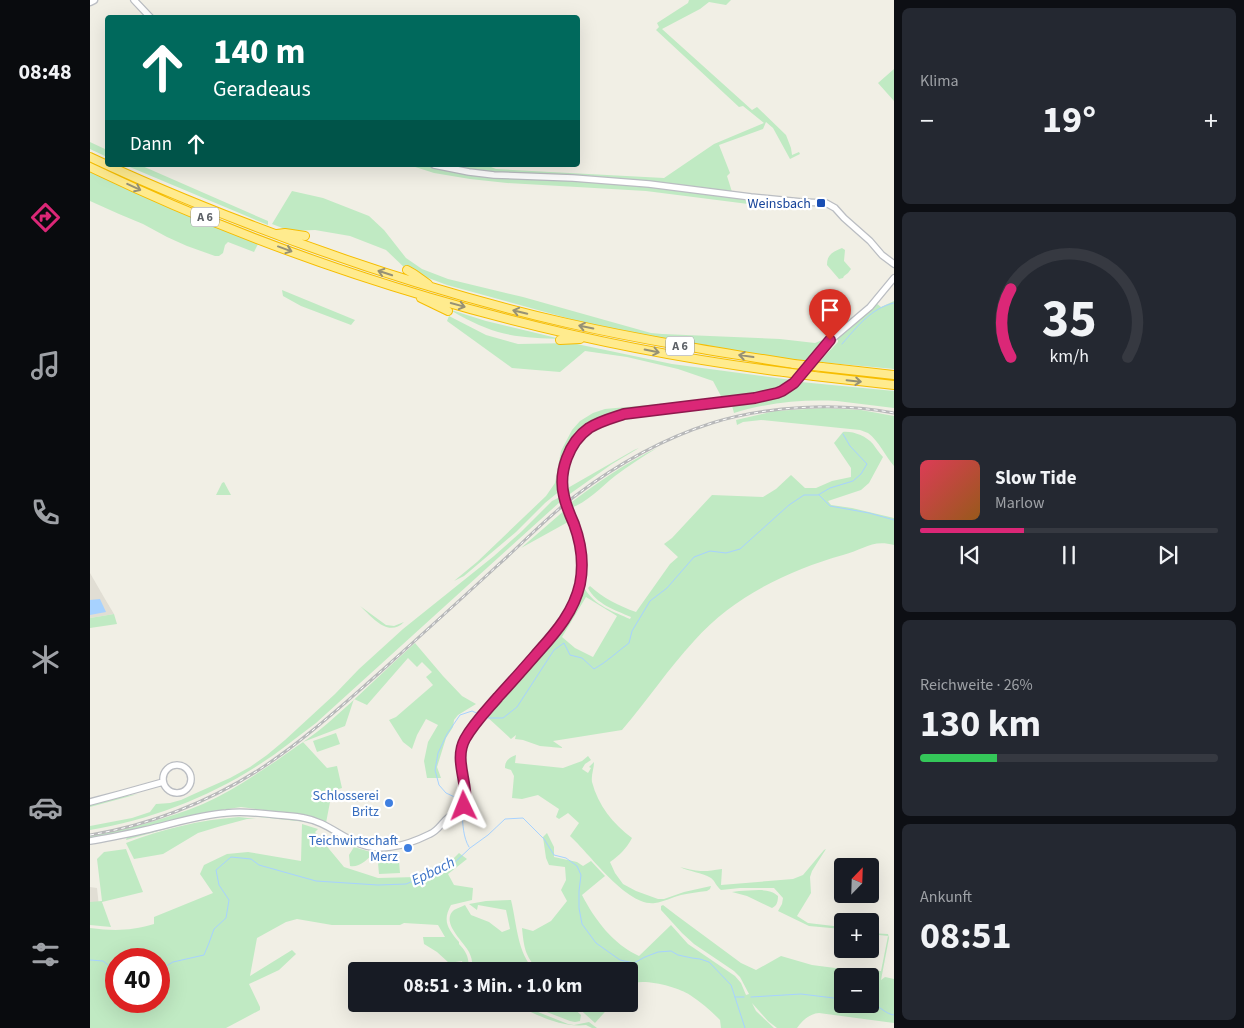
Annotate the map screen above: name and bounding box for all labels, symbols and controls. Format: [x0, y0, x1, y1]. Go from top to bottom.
text: 140 m [213, 27, 305, 77]
icon: ahead [130, 35, 195, 100]
text: 08:48 [18, 56, 72, 88]
text: Klima [920, 70, 959, 92]
text: Geradeaus [213, 73, 311, 105]
text: 19° [1042, 93, 1096, 147]
text: − [920, 101, 934, 141]
text: + [1204, 101, 1218, 141]
icon: ahead [182, 130, 210, 158]
text: Dann [130, 131, 172, 158]
one-way arrow [126, 183, 141, 192]
place label: Weinsbach [747, 194, 811, 214]
marker: Weinsbach [815, 197, 827, 209]
icon: directions [28, 200, 63, 235]
road number: A 6 [191, 208, 219, 226]
one-way arrow [276, 244, 292, 254]
one-way arrow [378, 268, 393, 277]
text: 35 [1042, 283, 1096, 357]
pin [809, 289, 851, 340]
icon: arrive [816, 296, 844, 324]
one-way arrow [449, 301, 465, 310]
one-way arrow [513, 306, 529, 316]
one-way arrow [578, 322, 594, 331]
road number: A 6 [666, 336, 694, 356]
text: km/h [1049, 344, 1089, 369]
one-way arrow [644, 347, 660, 356]
icon: music [28, 348, 63, 383]
one-way arrow [738, 351, 754, 361]
one-way arrow [846, 376, 862, 386]
text: Slow Tide [995, 465, 1076, 492]
text: Marlow [995, 492, 1044, 514]
icon: phone [28, 495, 63, 530]
icon: previous [956, 541, 984, 569]
icon: pause [1055, 541, 1083, 569]
icon: next [1154, 541, 1182, 569]
icon: climate [28, 642, 63, 677]
text: Reichweite · 26% [920, 674, 1033, 696]
text: 130 km [920, 697, 1041, 751]
position arrow [437, 779, 489, 831]
place label: Schlosserei Britz [313, 786, 379, 822]
icon: car [28, 790, 63, 825]
marker: Schlosserei Britz [383, 797, 395, 809]
place label: Teichwirtschaft Merz [309, 831, 399, 867]
marker: Teichwirtschaft Merz [402, 842, 414, 854]
water label: Epbach [408, 852, 459, 891]
north arrow [834, 858, 879, 902]
map controls [834, 858, 879, 1013]
text: Ankunft [920, 886, 972, 908]
text: 08:51 [920, 909, 1012, 963]
button: + [834, 913, 879, 958]
icon: filters [28, 937, 63, 972]
speed limit sign: 40 [105, 948, 170, 1013]
button: − [834, 968, 879, 1013]
text: 08:51 · 3 Min. · 1.0 km [404, 973, 582, 1000]

